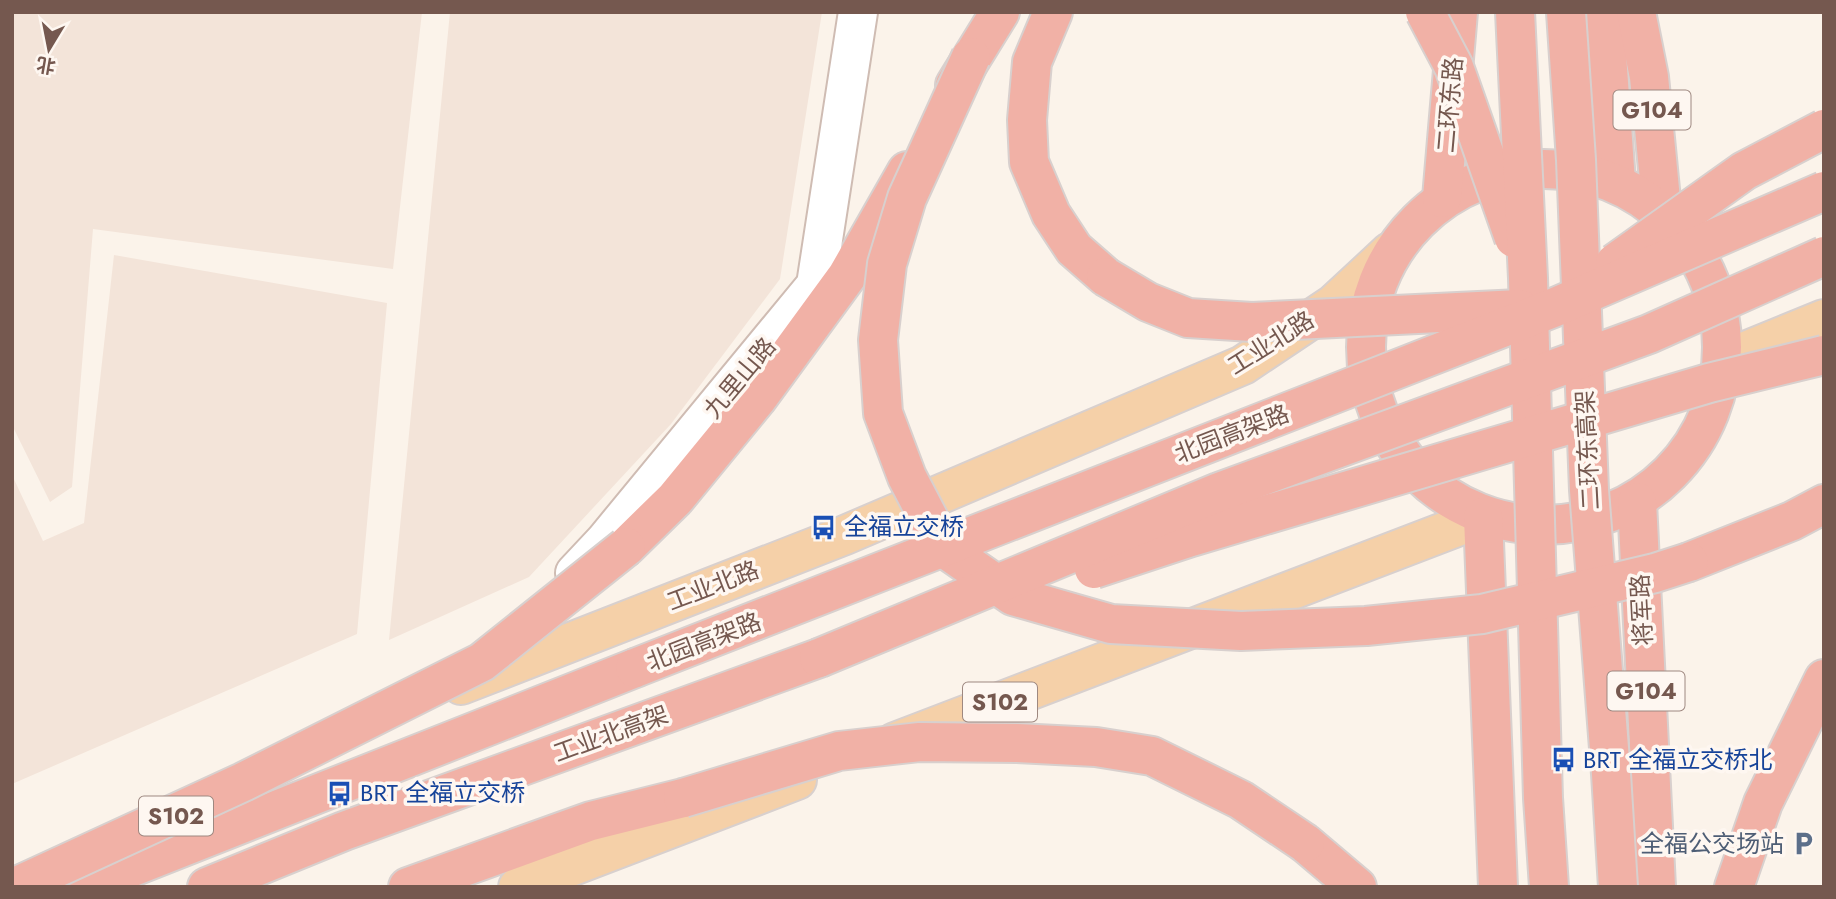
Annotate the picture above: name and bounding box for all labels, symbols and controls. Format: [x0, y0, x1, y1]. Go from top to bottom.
north arrow [14, 14, 84, 84]
text: 北 [34, 50, 58, 80]
street label: 二环东路 [1428, 56, 1471, 154]
road number: G104 [1614, 90, 1690, 130]
street label: 工业北路 [1221, 302, 1321, 383]
street label: 九里山路 [695, 330, 784, 426]
street label: 二环东高架 [1567, 389, 1608, 511]
street label: 北园高架路 [1170, 396, 1294, 471]
place label: 全福立交桥 [844, 509, 964, 544]
bus stop icon: 全福立交桥 [810, 513, 838, 541]
street label: 工业北路 [662, 552, 764, 619]
street label: 将军路 [1622, 573, 1661, 647]
street label: 北园高架路 [642, 604, 766, 679]
road number: G104 [1608, 671, 1684, 710]
road number: S102 [963, 682, 1037, 722]
street label: 工业北高架 [548, 697, 673, 770]
place label: BRT 全福立交桥北 [1583, 742, 1772, 777]
bus stop icon: BRT 全福立交桥北 [1549, 746, 1577, 774]
place label: BRT 全福立交桥 [360, 775, 525, 810]
bus stop icon: BRT 全福立交桥 [326, 779, 354, 807]
road number: S102 [139, 796, 213, 836]
place label: 全福公交场站 [1640, 826, 1784, 861]
parking icon: 全福公交场站 [1790, 830, 1818, 858]

